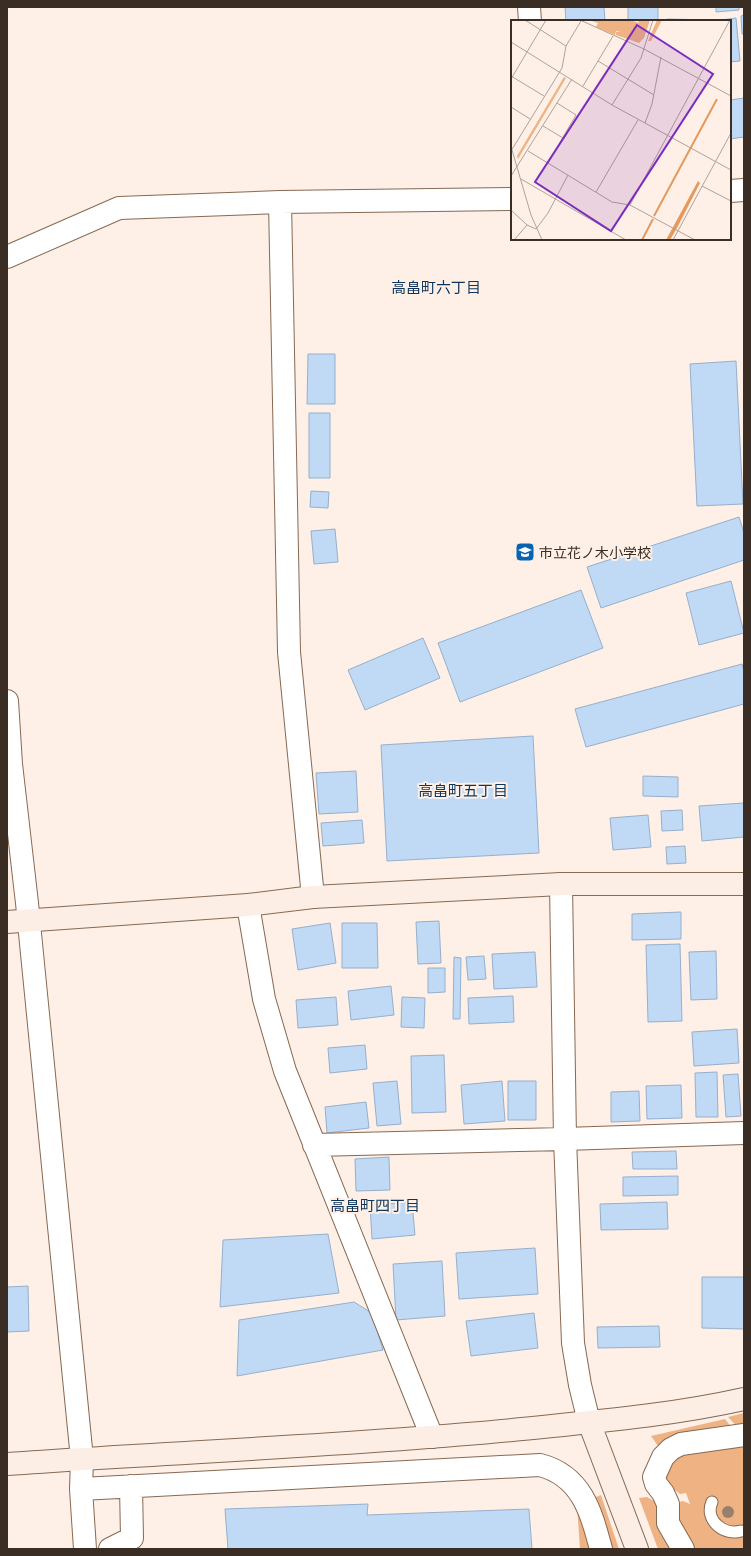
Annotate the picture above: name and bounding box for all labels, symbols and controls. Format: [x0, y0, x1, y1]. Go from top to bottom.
inset map [511, 20, 731, 240]
district label: 高畠町六丁目 [391, 277, 481, 298]
school or university icon: 市立花ノ木小学校 [514, 541, 536, 563]
place label: 市立花ノ木小学校 [539, 543, 651, 562]
district label: 高畠町五丁目 [418, 780, 508, 801]
district label: 高畠町四丁目 [330, 1195, 420, 1216]

